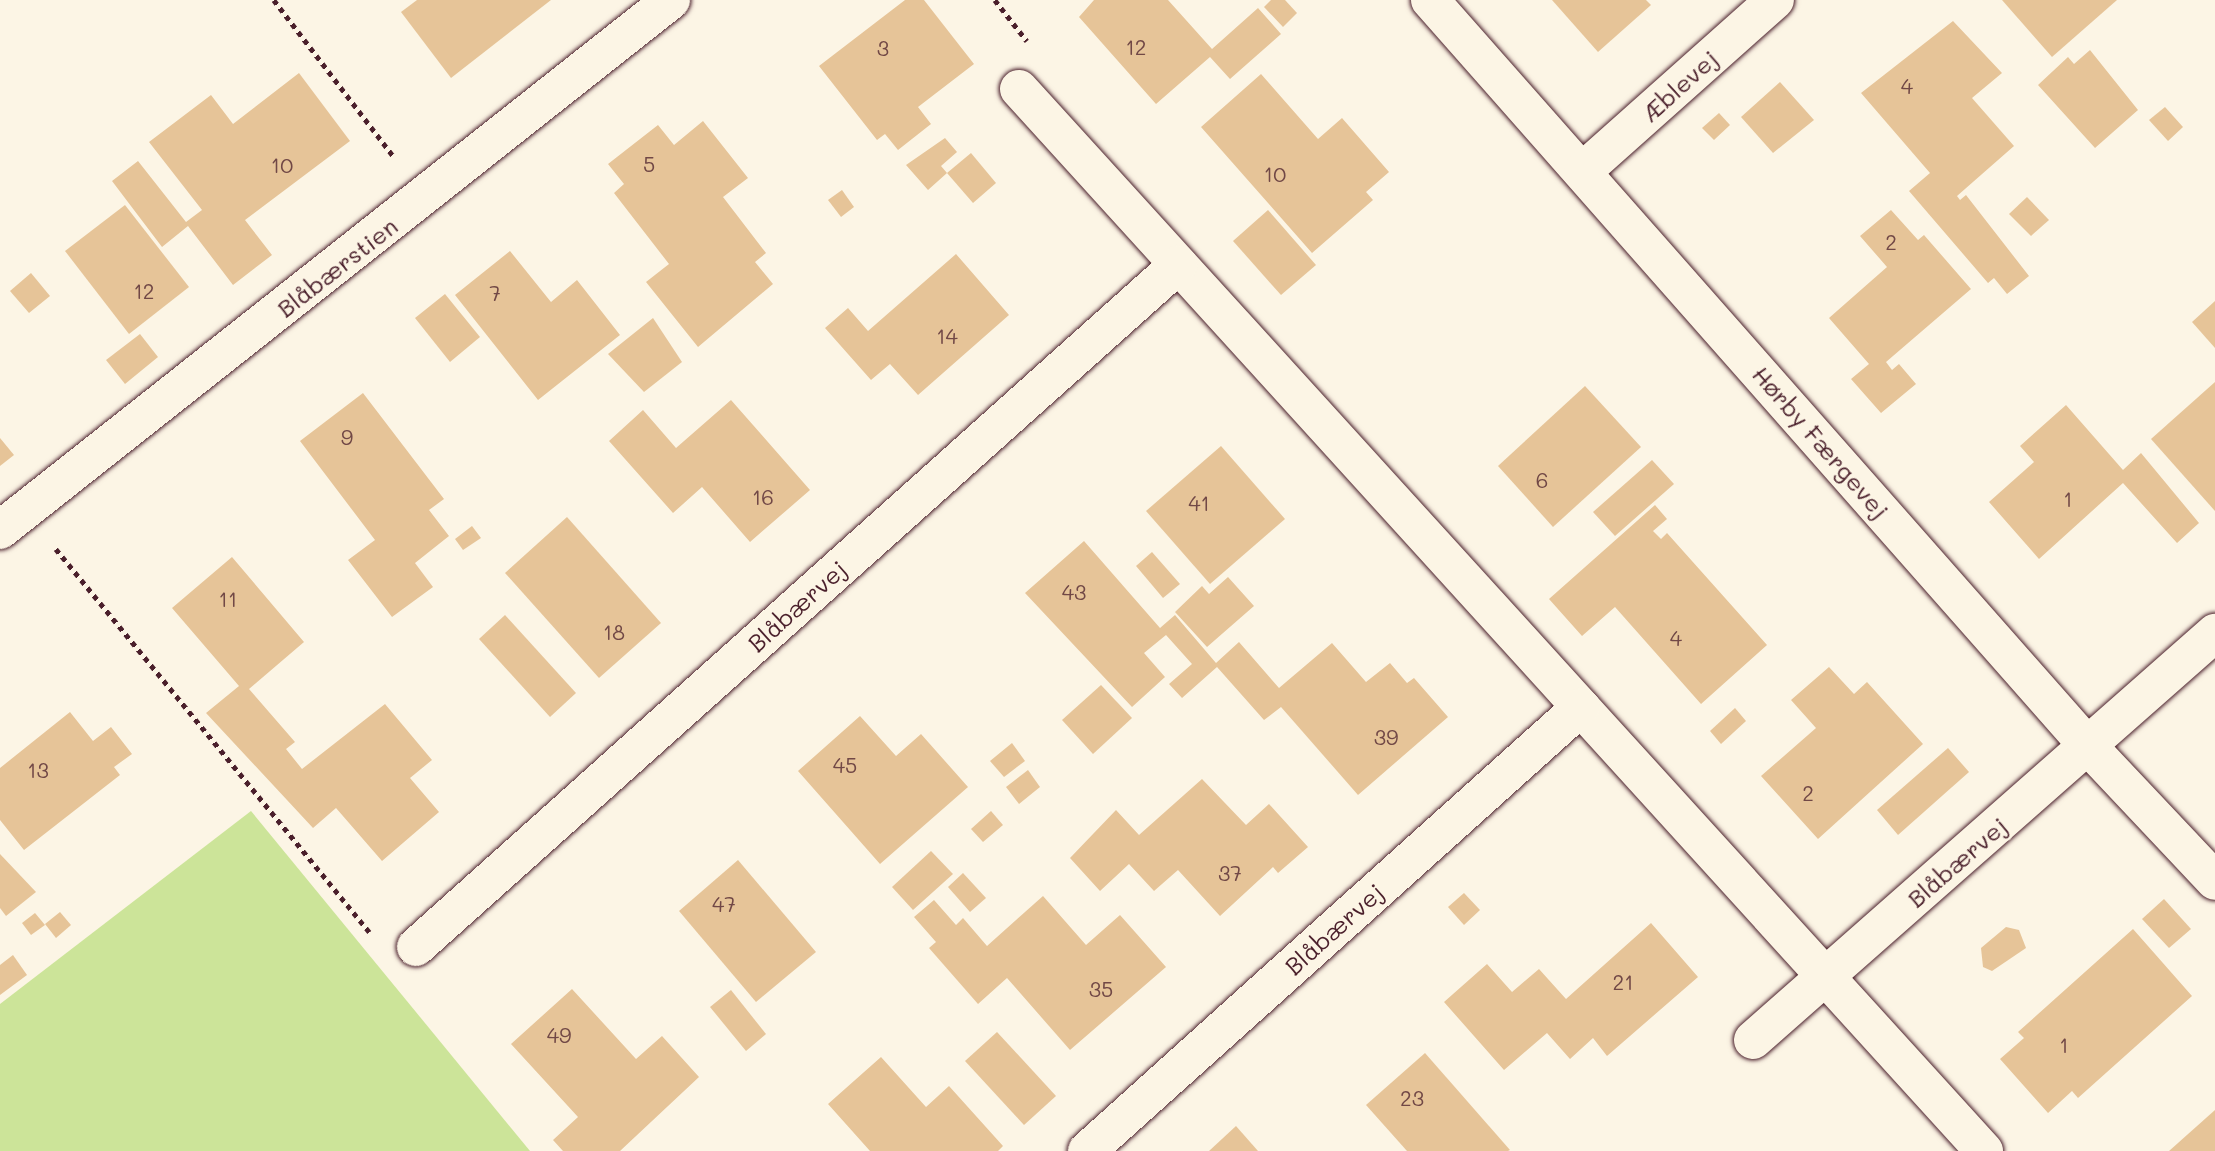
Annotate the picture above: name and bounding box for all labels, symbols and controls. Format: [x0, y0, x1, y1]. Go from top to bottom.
house number: 12 [1125, 34, 1147, 60]
house number: 3 [877, 35, 889, 61]
street label: Æblevej [1635, 44, 1723, 128]
house number: 4 [1901, 73, 1913, 99]
house number: 5 [643, 151, 655, 177]
house number: 10 [271, 152, 293, 178]
house number: 10 [1264, 161, 1286, 187]
street label: Blåbærstien [271, 211, 403, 323]
house number: 2 [1885, 229, 1897, 255]
house number: 12 [133, 278, 155, 304]
house number: 7 [489, 280, 501, 306]
house number: 14 [936, 323, 958, 349]
street label: Hørby Færgevej [1747, 360, 1895, 524]
house number: 9 [341, 424, 353, 450]
house number: 6 [1536, 467, 1548, 493]
house number: 16 [752, 484, 774, 510]
house number: 1 [2063, 486, 2073, 512]
house number: 41 [1188, 490, 1210, 516]
street label: Blåbærvej [742, 554, 852, 658]
house number: 43 [1062, 579, 1086, 605]
house number: 11 [219, 586, 237, 612]
house number: 18 [603, 619, 625, 645]
house number: 4 [1670, 625, 1682, 651]
house number: 39 [1374, 724, 1398, 750]
house number: 45 [833, 752, 857, 778]
house number: 13 [27, 757, 49, 783]
house number: 2 [1802, 780, 1814, 806]
street label: Blåbærvej [1901, 811, 2013, 913]
house number: 37 [1218, 860, 1242, 886]
street label: Blåbærvej [1279, 877, 1389, 981]
house number: 47 [712, 891, 736, 917]
house number: 21 [1612, 969, 1634, 995]
house number: 35 [1089, 976, 1113, 1002]
house number: 49 [547, 1022, 571, 1048]
house number: 1 [2059, 1032, 2069, 1058]
house number: 23 [1400, 1085, 1424, 1111]

